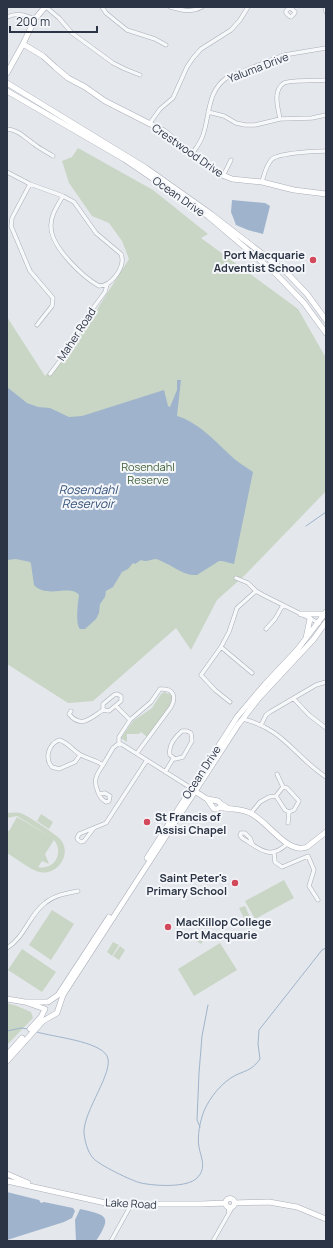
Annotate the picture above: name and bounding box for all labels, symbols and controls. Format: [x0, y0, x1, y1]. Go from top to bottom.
scale bar [10, 8, 97, 34]
text: 200 m [16, 13, 50, 30]
street label: Yaluma Drive [226, 48, 291, 85]
street label: Crestwood Drive [149, 120, 227, 181]
street label: Ocean Drive [150, 172, 209, 220]
place label: Port Macquarie Adventist School [214, 247, 305, 275]
marker: Port Macquarie Adventist School [308, 255, 318, 265]
street label: Maher Road [53, 305, 99, 363]
park label: Rosendahl Reserve [121, 459, 175, 487]
water label: Rosendahl Reservoir [59, 481, 119, 512]
street label: Ocean Drive [178, 742, 224, 802]
place label: St Francis of Assisi Chapel [155, 809, 226, 837]
marker: St Francis of Assisi Chapel [142, 817, 152, 827]
place label: Saint Peter's Primary School [147, 870, 227, 898]
marker: Saint Peter's Primary School [230, 878, 240, 888]
place label: MacKillop College Port Macquarie [176, 914, 272, 942]
marker: MacKillop College Port Macquarie [163, 922, 173, 932]
street label: Lake Road [105, 1194, 157, 1212]

